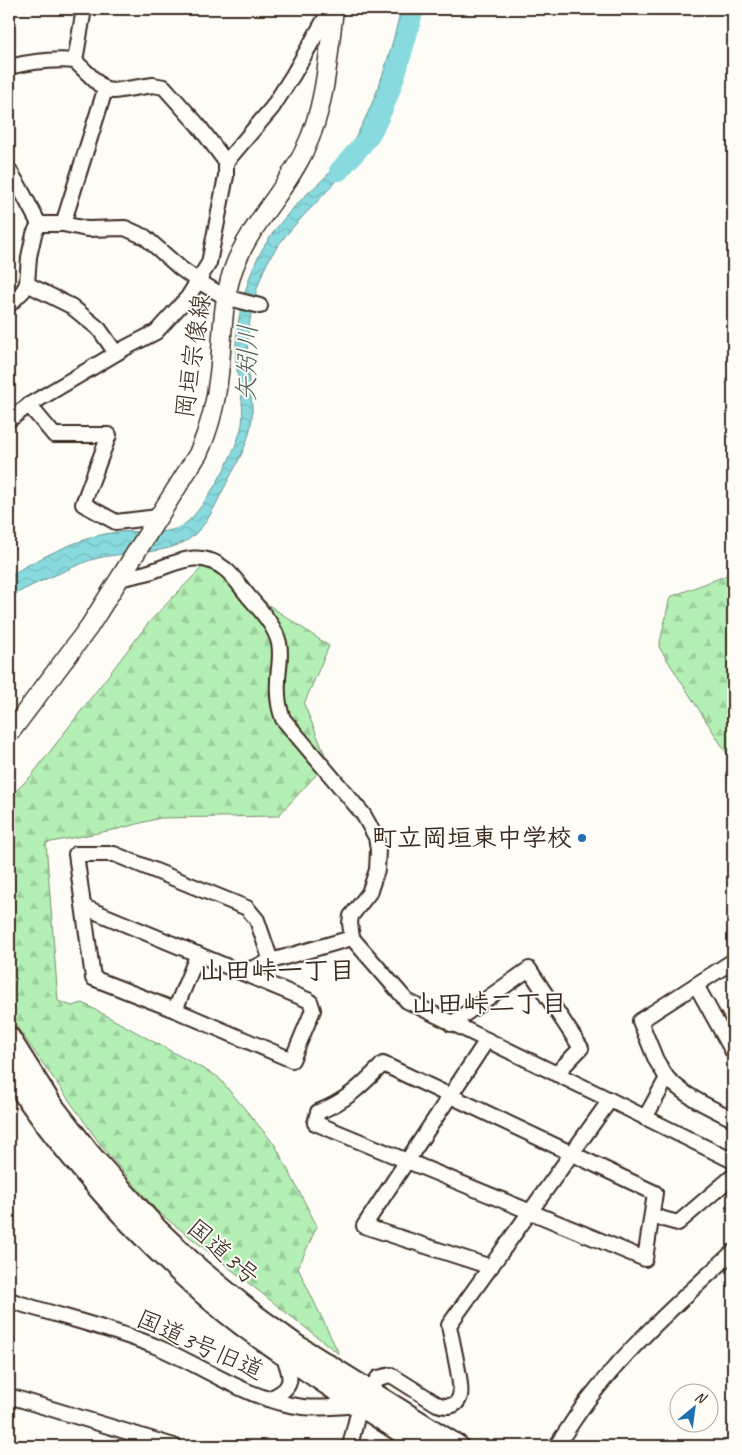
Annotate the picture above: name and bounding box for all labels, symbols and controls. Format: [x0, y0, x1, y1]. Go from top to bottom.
street label: 岡垣宗像線 [168, 292, 218, 420]
water label: 矢矧川 [230, 324, 264, 402]
place label: 町立岡垣東中学校 [372, 822, 572, 854]
marker: 町立岡垣東中学校 [576, 832, 588, 844]
district label: 山田峠一丁目 [199, 954, 355, 987]
district label: 山田峠二丁目 [411, 987, 567, 1020]
street label: 国道3号 [180, 1212, 266, 1292]
street label: 国道3号旧道 [131, 1303, 269, 1387]
north arrow [670, 1382, 720, 1432]
text: N [692, 1388, 710, 1408]

